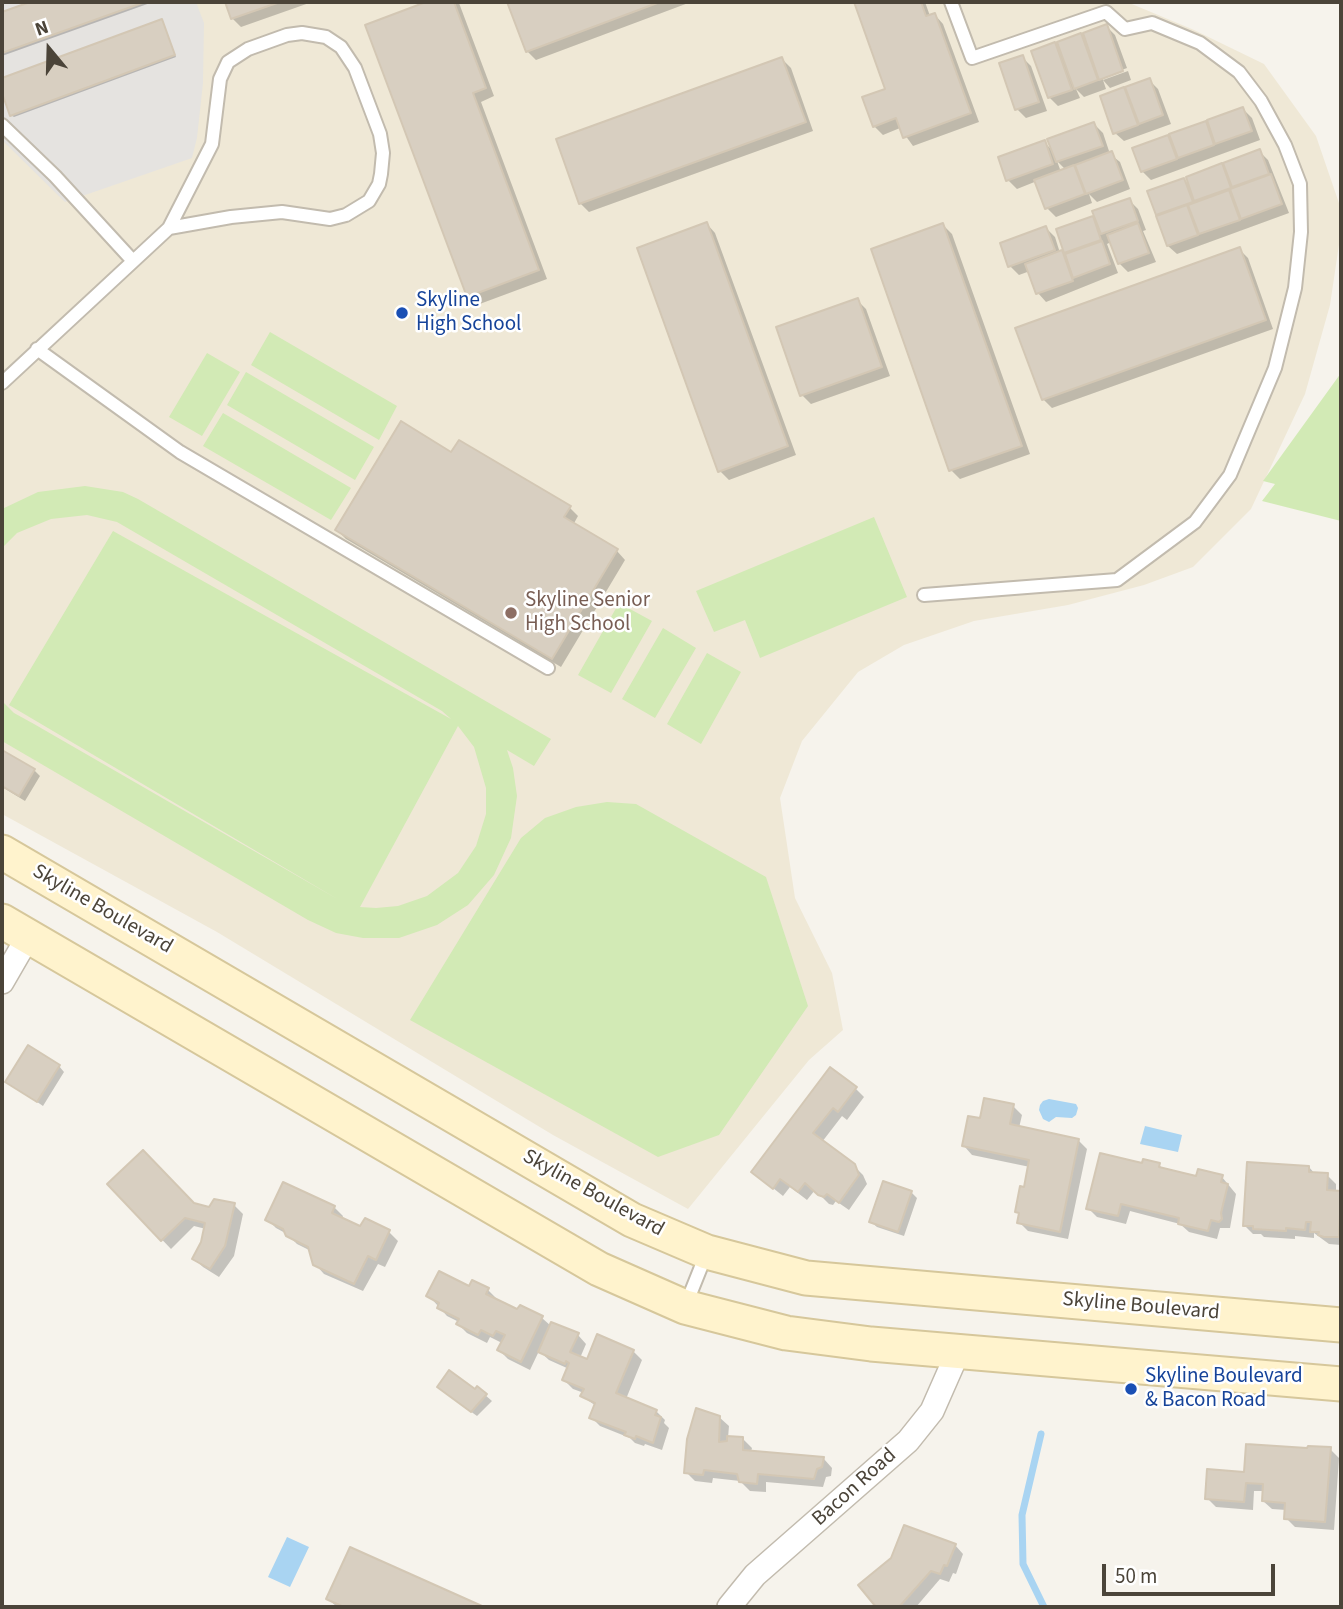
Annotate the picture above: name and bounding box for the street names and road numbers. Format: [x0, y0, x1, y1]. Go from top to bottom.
street label: Skyline Boulevard [27, 860, 177, 960]
street label: Skyline Boulevard [518, 1145, 668, 1243]
street label: Skyline Boulevard [1061, 1288, 1221, 1326]
street label: Bacon Road [808, 1444, 902, 1532]

